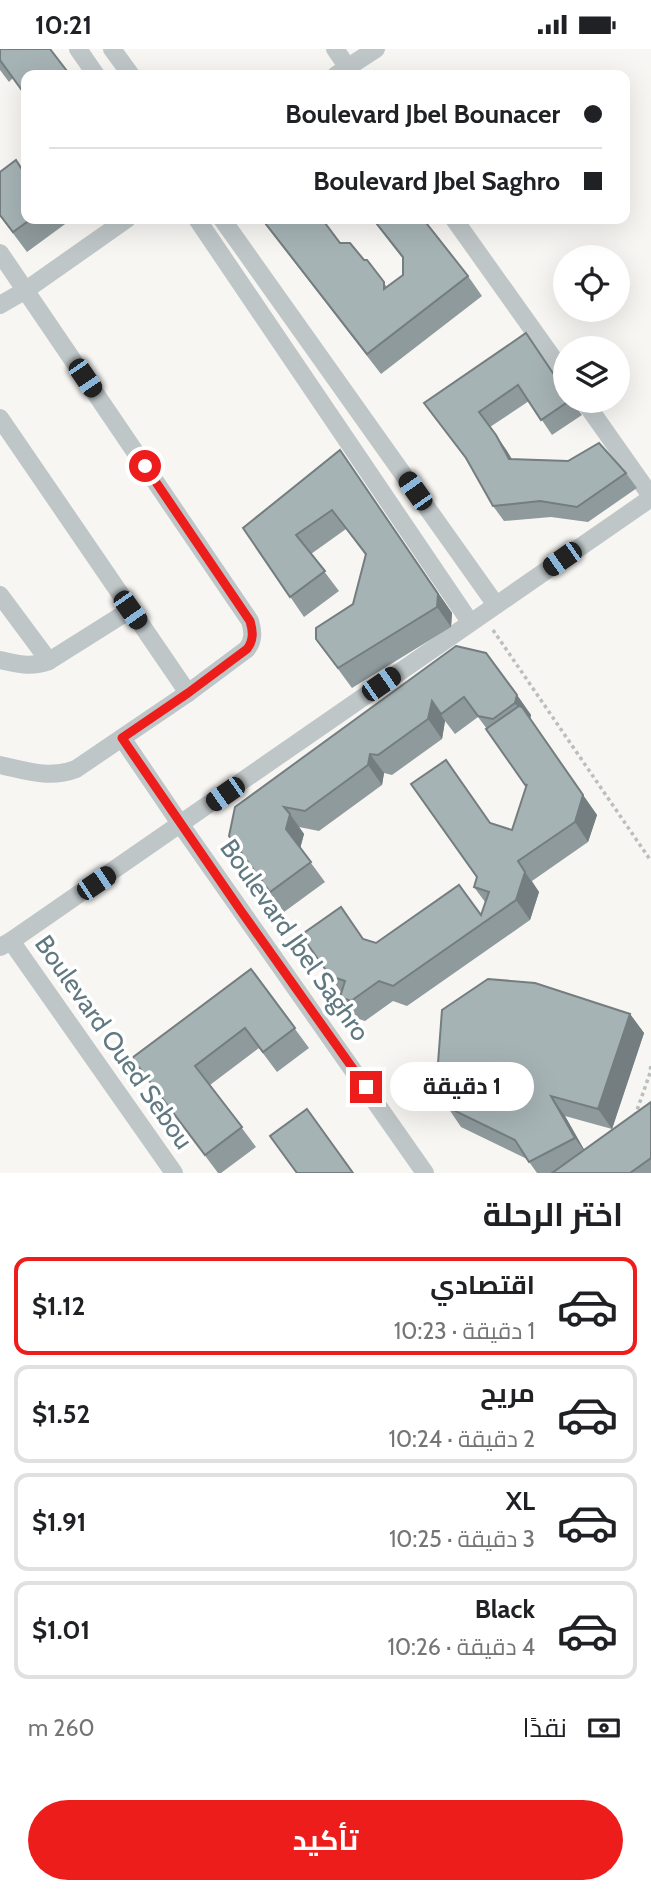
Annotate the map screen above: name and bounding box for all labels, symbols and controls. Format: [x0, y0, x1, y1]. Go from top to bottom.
text: 10:21 [35, 9, 92, 41]
text: Boulevard Jbel Bounacer [285, 98, 560, 130]
text: Boulevard Jbel Saghro [313, 165, 560, 197]
map controls [553, 245, 630, 413]
button: locate [553, 245, 630, 322]
button: layers [553, 336, 630, 413]
car [65, 355, 106, 401]
route start [129, 450, 161, 482]
car [395, 468, 436, 514]
car [539, 538, 586, 580]
car [110, 587, 151, 633]
car [358, 663, 405, 705]
car [202, 773, 249, 815]
street label: Boulevard Jbel Saghro [213, 833, 377, 1047]
car [73, 863, 120, 903]
street label: Boulevard Oued Sebou [28, 929, 200, 1155]
callout: 1 دقيقة [390, 1063, 534, 1111]
route end [350, 1071, 382, 1103]
text: 1 دقيقة [423, 1072, 501, 1100]
text: اختر الرحلة [483, 1195, 623, 1234]
text: اقتصادي [430, 1269, 535, 1301]
icon: car [556, 1275, 619, 1338]
text: $1.12 [32, 1290, 85, 1322]
text: 1 دقيقة · 10:23 [394, 1317, 535, 1345]
text: مريح [480, 1377, 535, 1409]
icon: car [556, 1383, 619, 1446]
text: $1.52 [32, 1398, 90, 1430]
text: 2 دقيقة · 10:24 [388, 1425, 535, 1453]
text: XL [506, 1485, 535, 1517]
icon: car [556, 1491, 619, 1554]
text: $1.91 [32, 1506, 86, 1538]
text: 3 دقيقة · 10:25 [389, 1525, 535, 1553]
text: Black [475, 1593, 535, 1625]
icon: car [556, 1599, 619, 1662]
text: $1.01 [32, 1614, 90, 1646]
text: 4 دقيقة · 10:26 [387, 1633, 535, 1661]
icon: cash [585, 1709, 623, 1747]
text: نقدًا [523, 1712, 567, 1744]
text: 260 m [28, 1714, 95, 1742]
button: تأكيد [28, 1800, 623, 1880]

